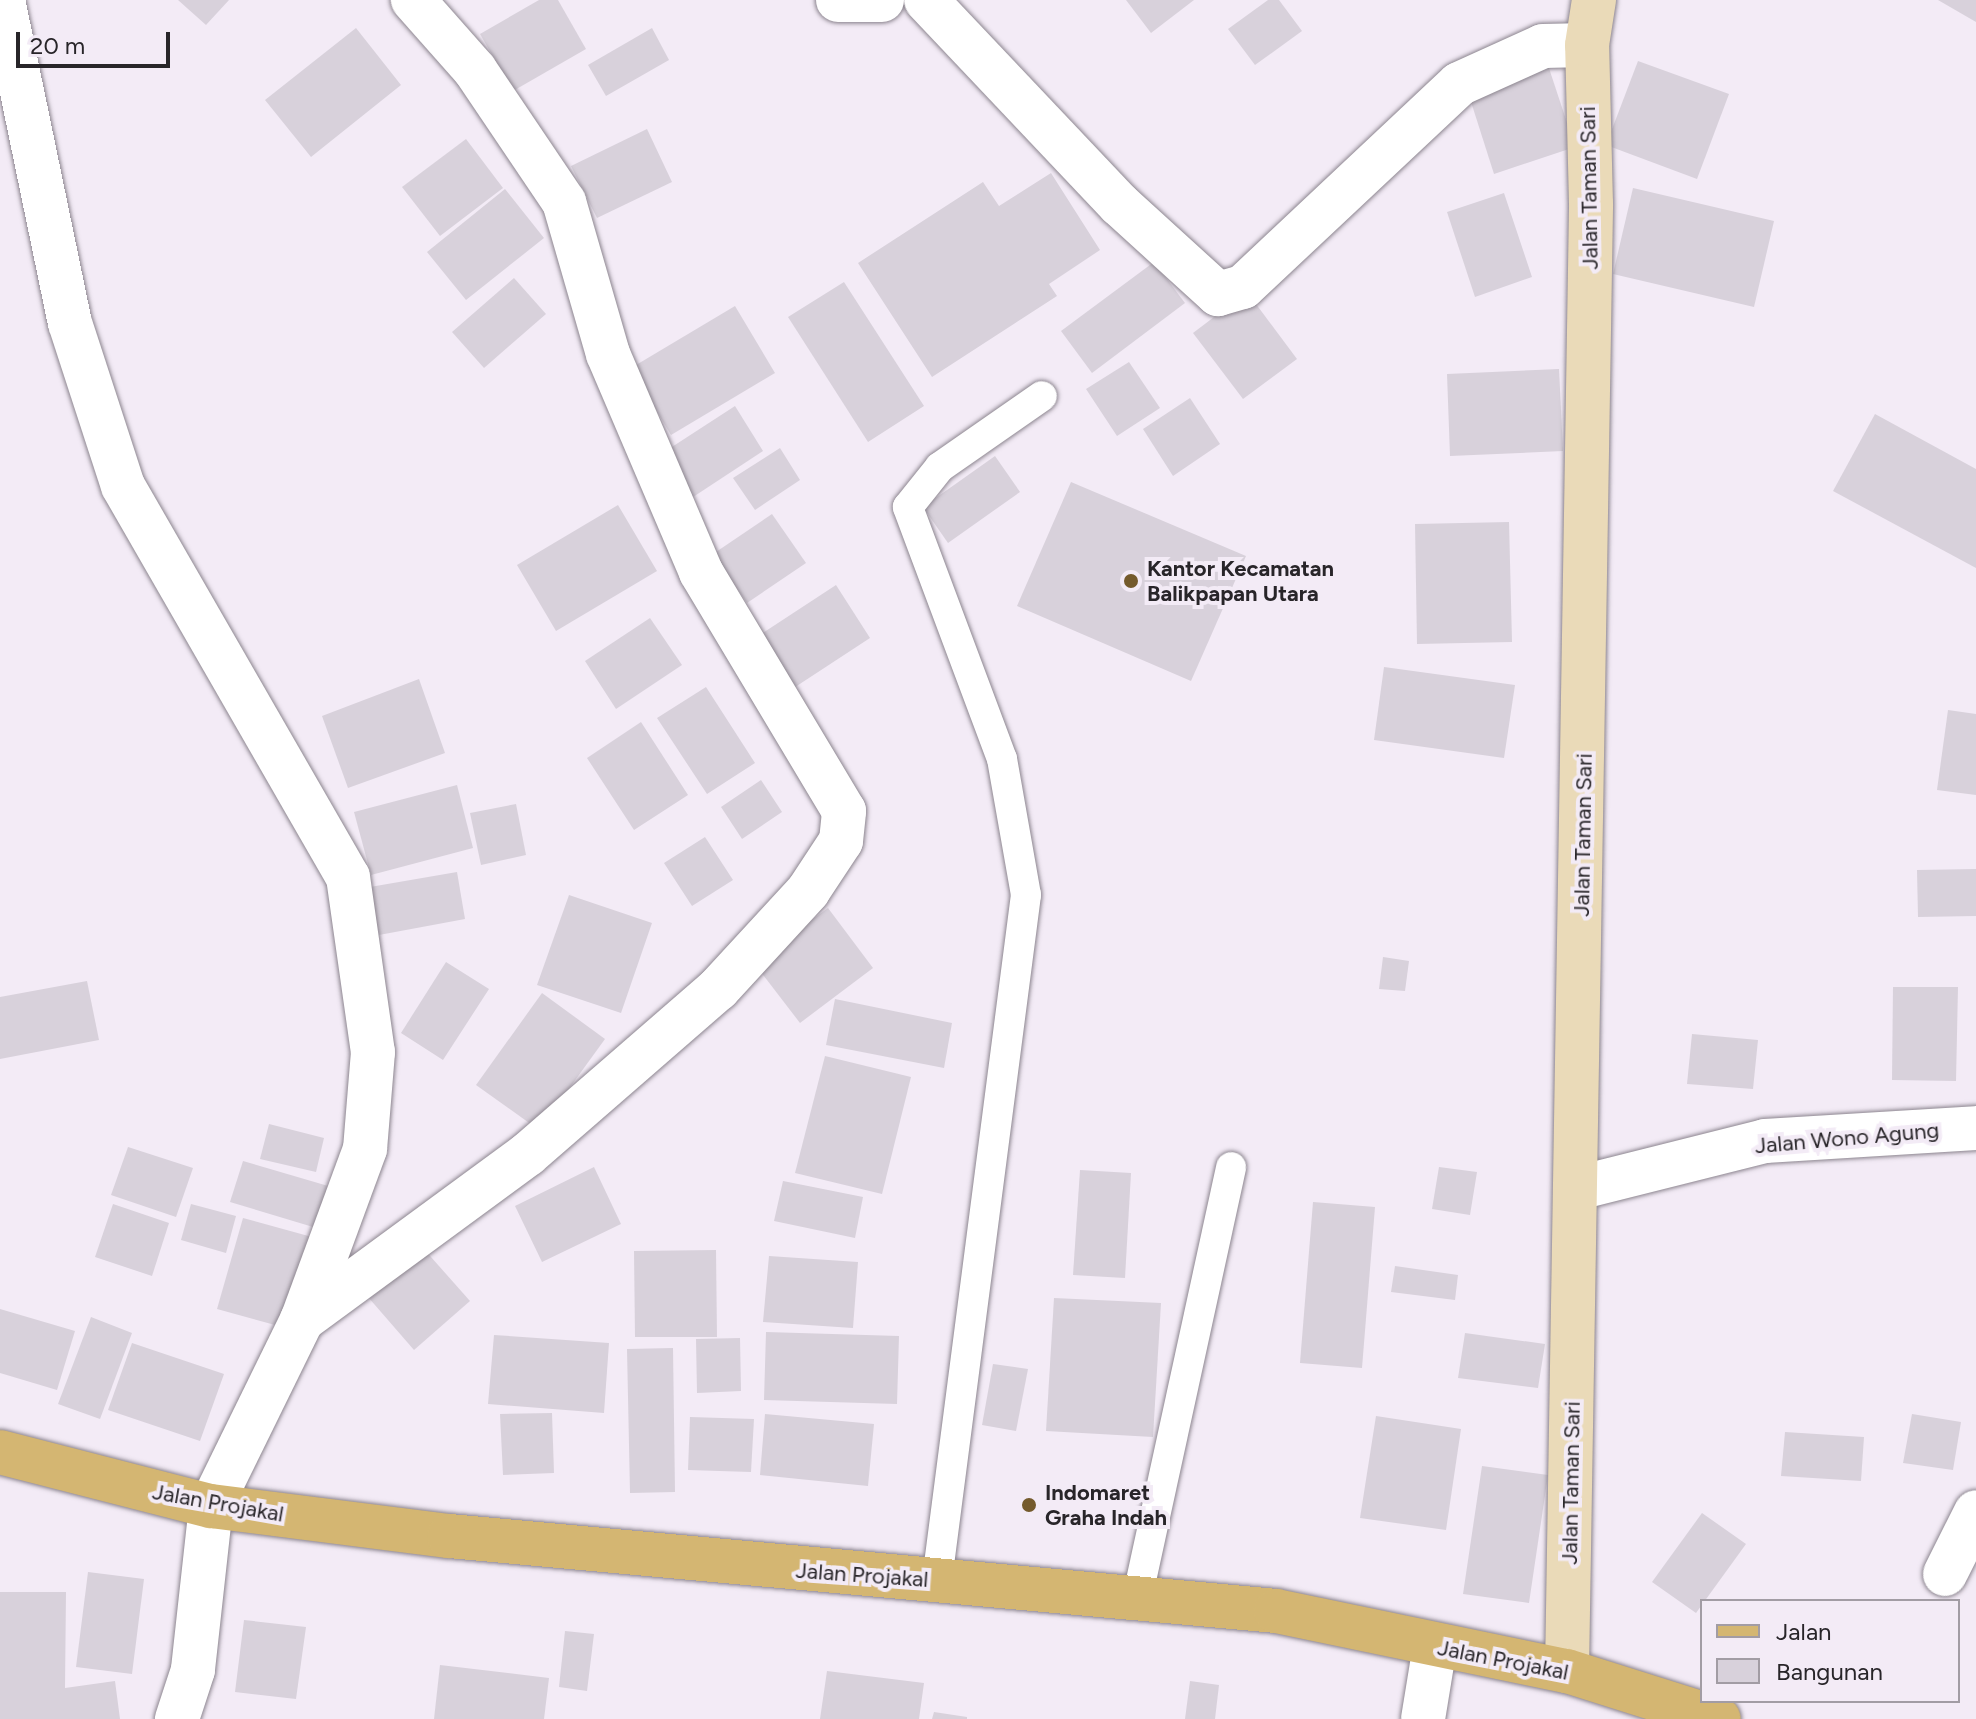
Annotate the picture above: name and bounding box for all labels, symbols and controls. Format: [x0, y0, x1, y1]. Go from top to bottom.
scale bar [20, 16, 174, 66]
text: 20 m [30, 31, 85, 60]
street label: Jalan Taman Sari [1574, 106, 1604, 270]
place label: Kantor Kecamatan Balikpapan Utara [1147, 555, 1334, 606]
marker: Kantor Kecamatan Balikpapan Utara [1122, 572, 1140, 590]
street label: Jalan Taman Sari [1568, 753, 1598, 917]
street label: Jalan Wono Agung [1754, 1117, 1940, 1159]
street label: Jalan Taman Sari [1556, 1401, 1586, 1565]
street label: Jalan Projakal [150, 1478, 286, 1528]
place label: Indomaret Graha Indah [1045, 1479, 1167, 1530]
marker: Indomaret Graha Indah [1020, 1496, 1038, 1514]
street label: Jalan Projakal [795, 1557, 929, 1593]
legend [1700, 1599, 1960, 1703]
text: Jalan [1776, 1617, 1832, 1646]
street label: Jalan Projakal [1435, 1634, 1571, 1686]
text: Bangunan [1776, 1657, 1883, 1686]

